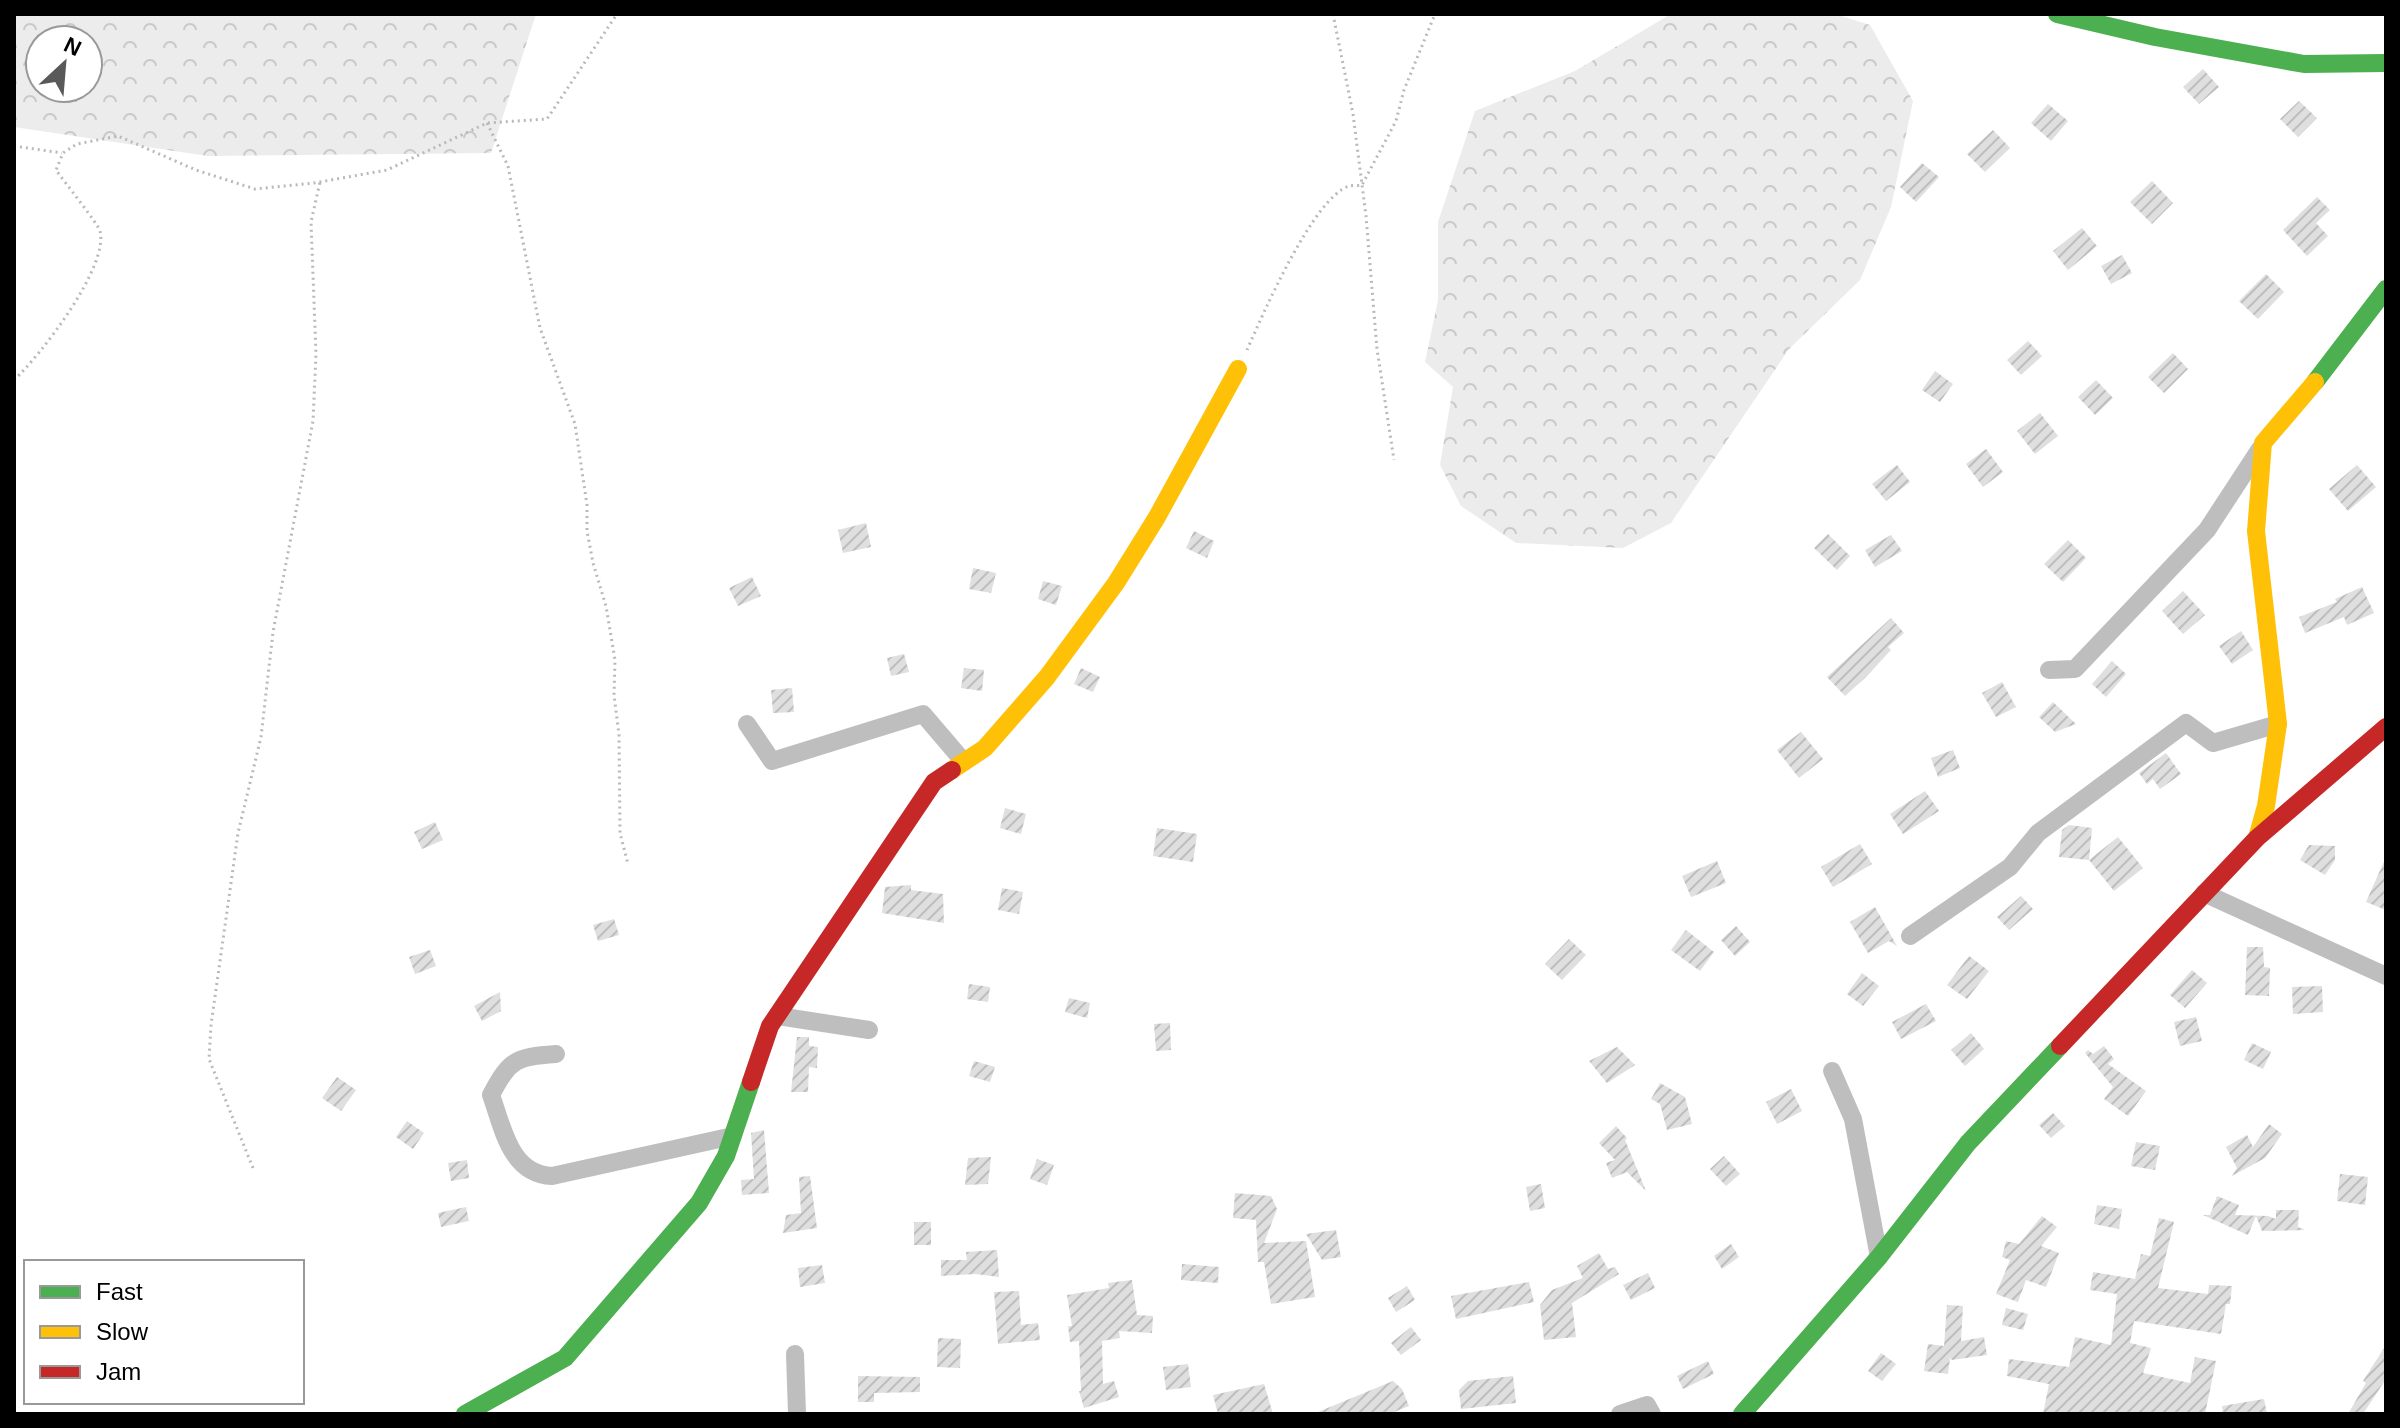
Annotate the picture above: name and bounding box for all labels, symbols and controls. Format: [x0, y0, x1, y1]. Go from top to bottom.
north arrow [24, 24, 104, 104]
text: N [60, 32, 85, 61]
legend [24, 1260, 304, 1404]
text: Fast [96, 1278, 143, 1305]
text: Slow [96, 1318, 149, 1345]
text: Jam [96, 1358, 141, 1385]

